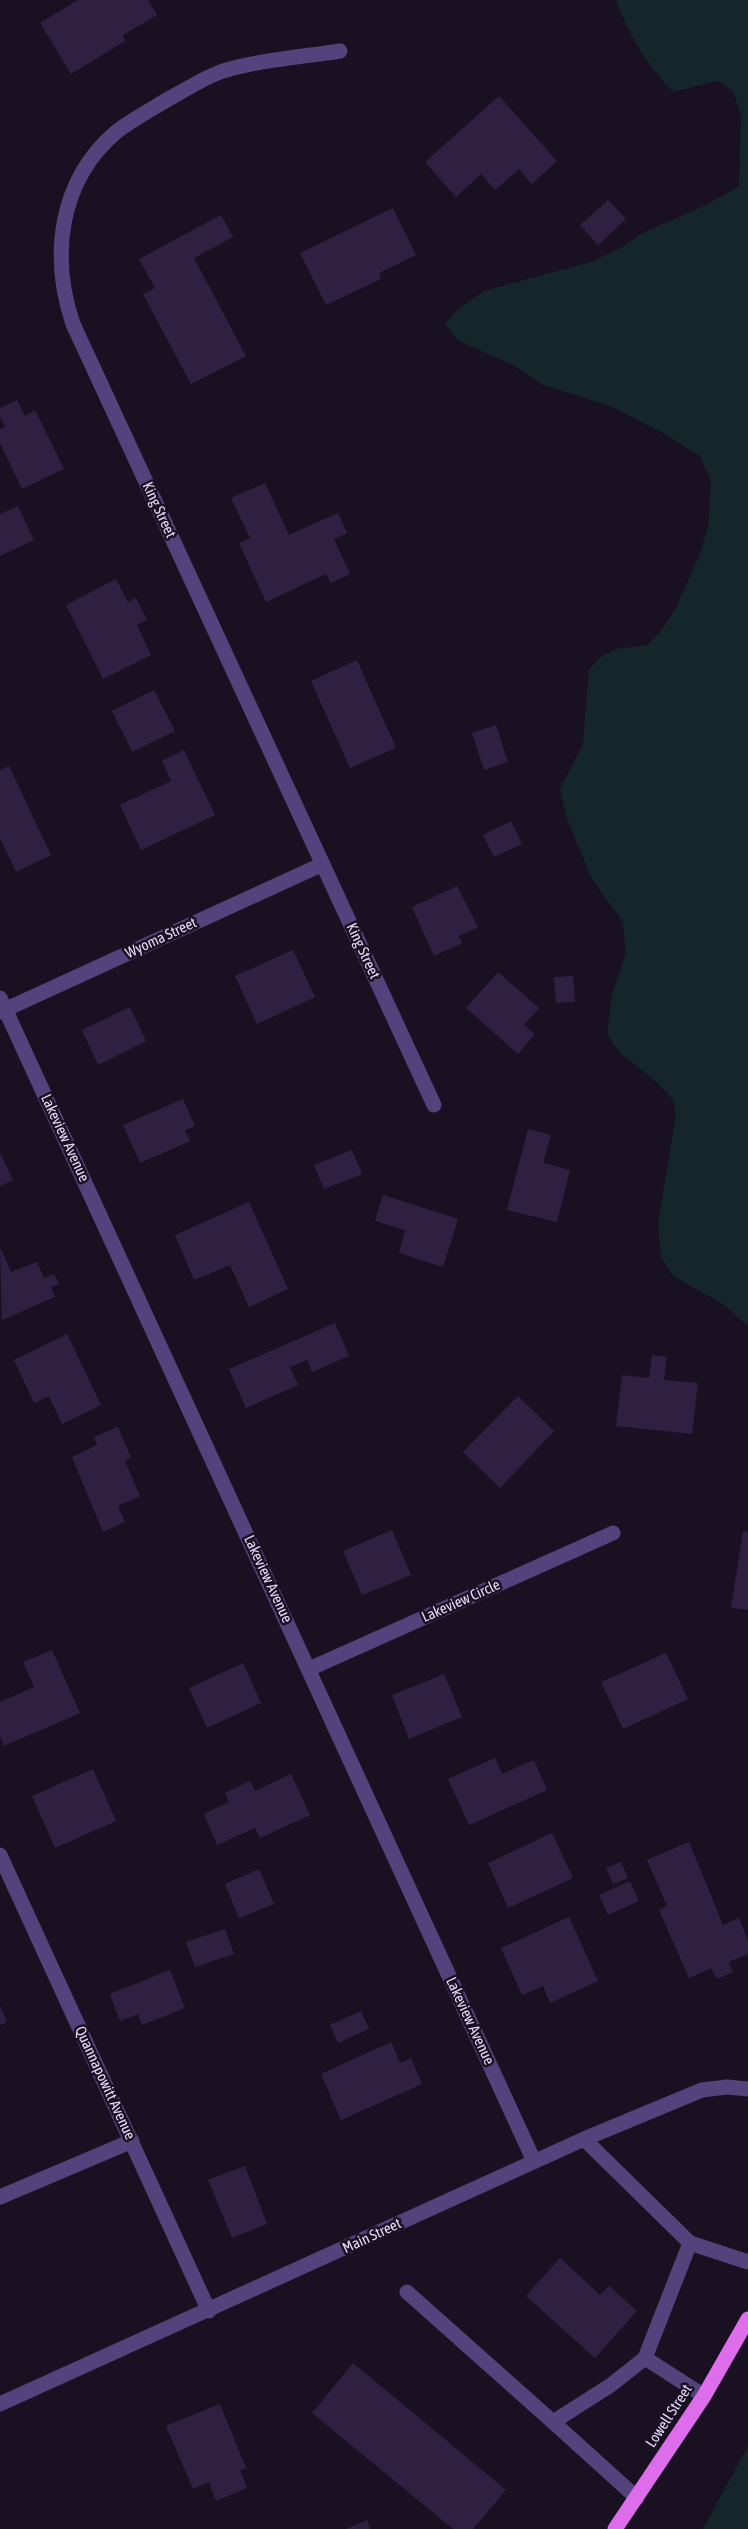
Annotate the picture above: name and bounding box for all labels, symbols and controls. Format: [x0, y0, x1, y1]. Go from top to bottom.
street label: King Street [138, 479, 180, 541]
street label: Wyoma Street [122, 914, 200, 962]
street label: King Street [342, 920, 384, 982]
street label: Lakeview Avenue [37, 1091, 93, 1185]
street label: Lakeview Avenue [240, 1532, 296, 1626]
street label: Lakeview Circle [419, 1576, 503, 1626]
street label: Lakeview Avenue [442, 1974, 498, 2068]
street label: Quannapowitt Avenue [71, 2023, 139, 2143]
street label: Main Street [340, 2215, 404, 2257]
street label: Lowell Street [642, 2381, 696, 2451]

